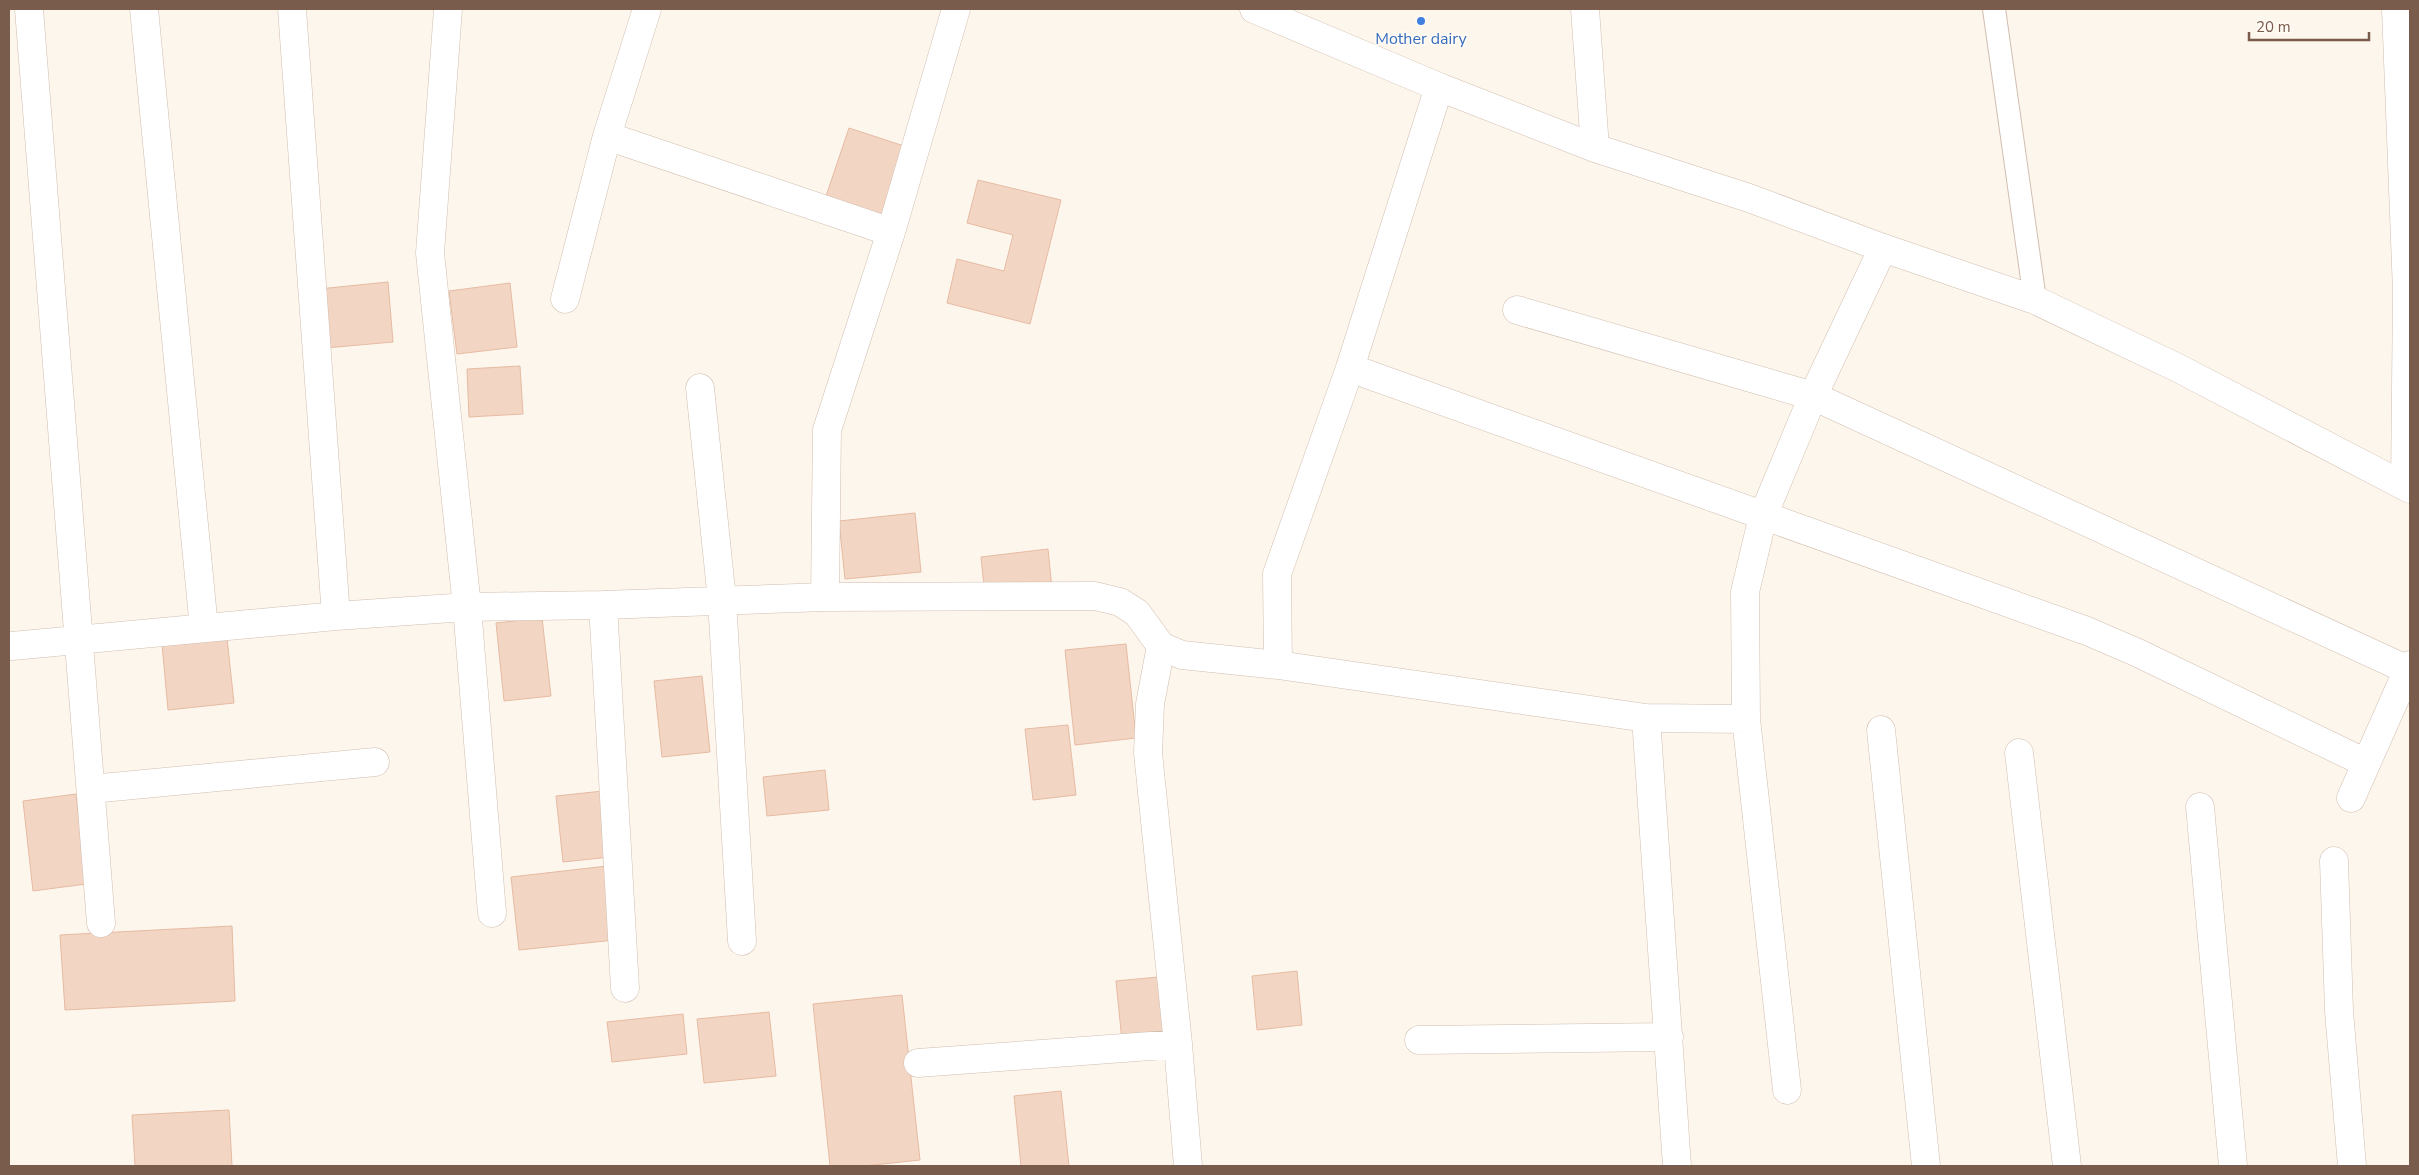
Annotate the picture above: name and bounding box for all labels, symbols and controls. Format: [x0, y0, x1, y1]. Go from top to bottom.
scale bar [2249, 10, 2369, 42]
marker: Mother dairy [1415, 15, 1427, 27]
text: 20 m [2256, 17, 2291, 37]
place label: Mother dairy [1375, 28, 1468, 50]

